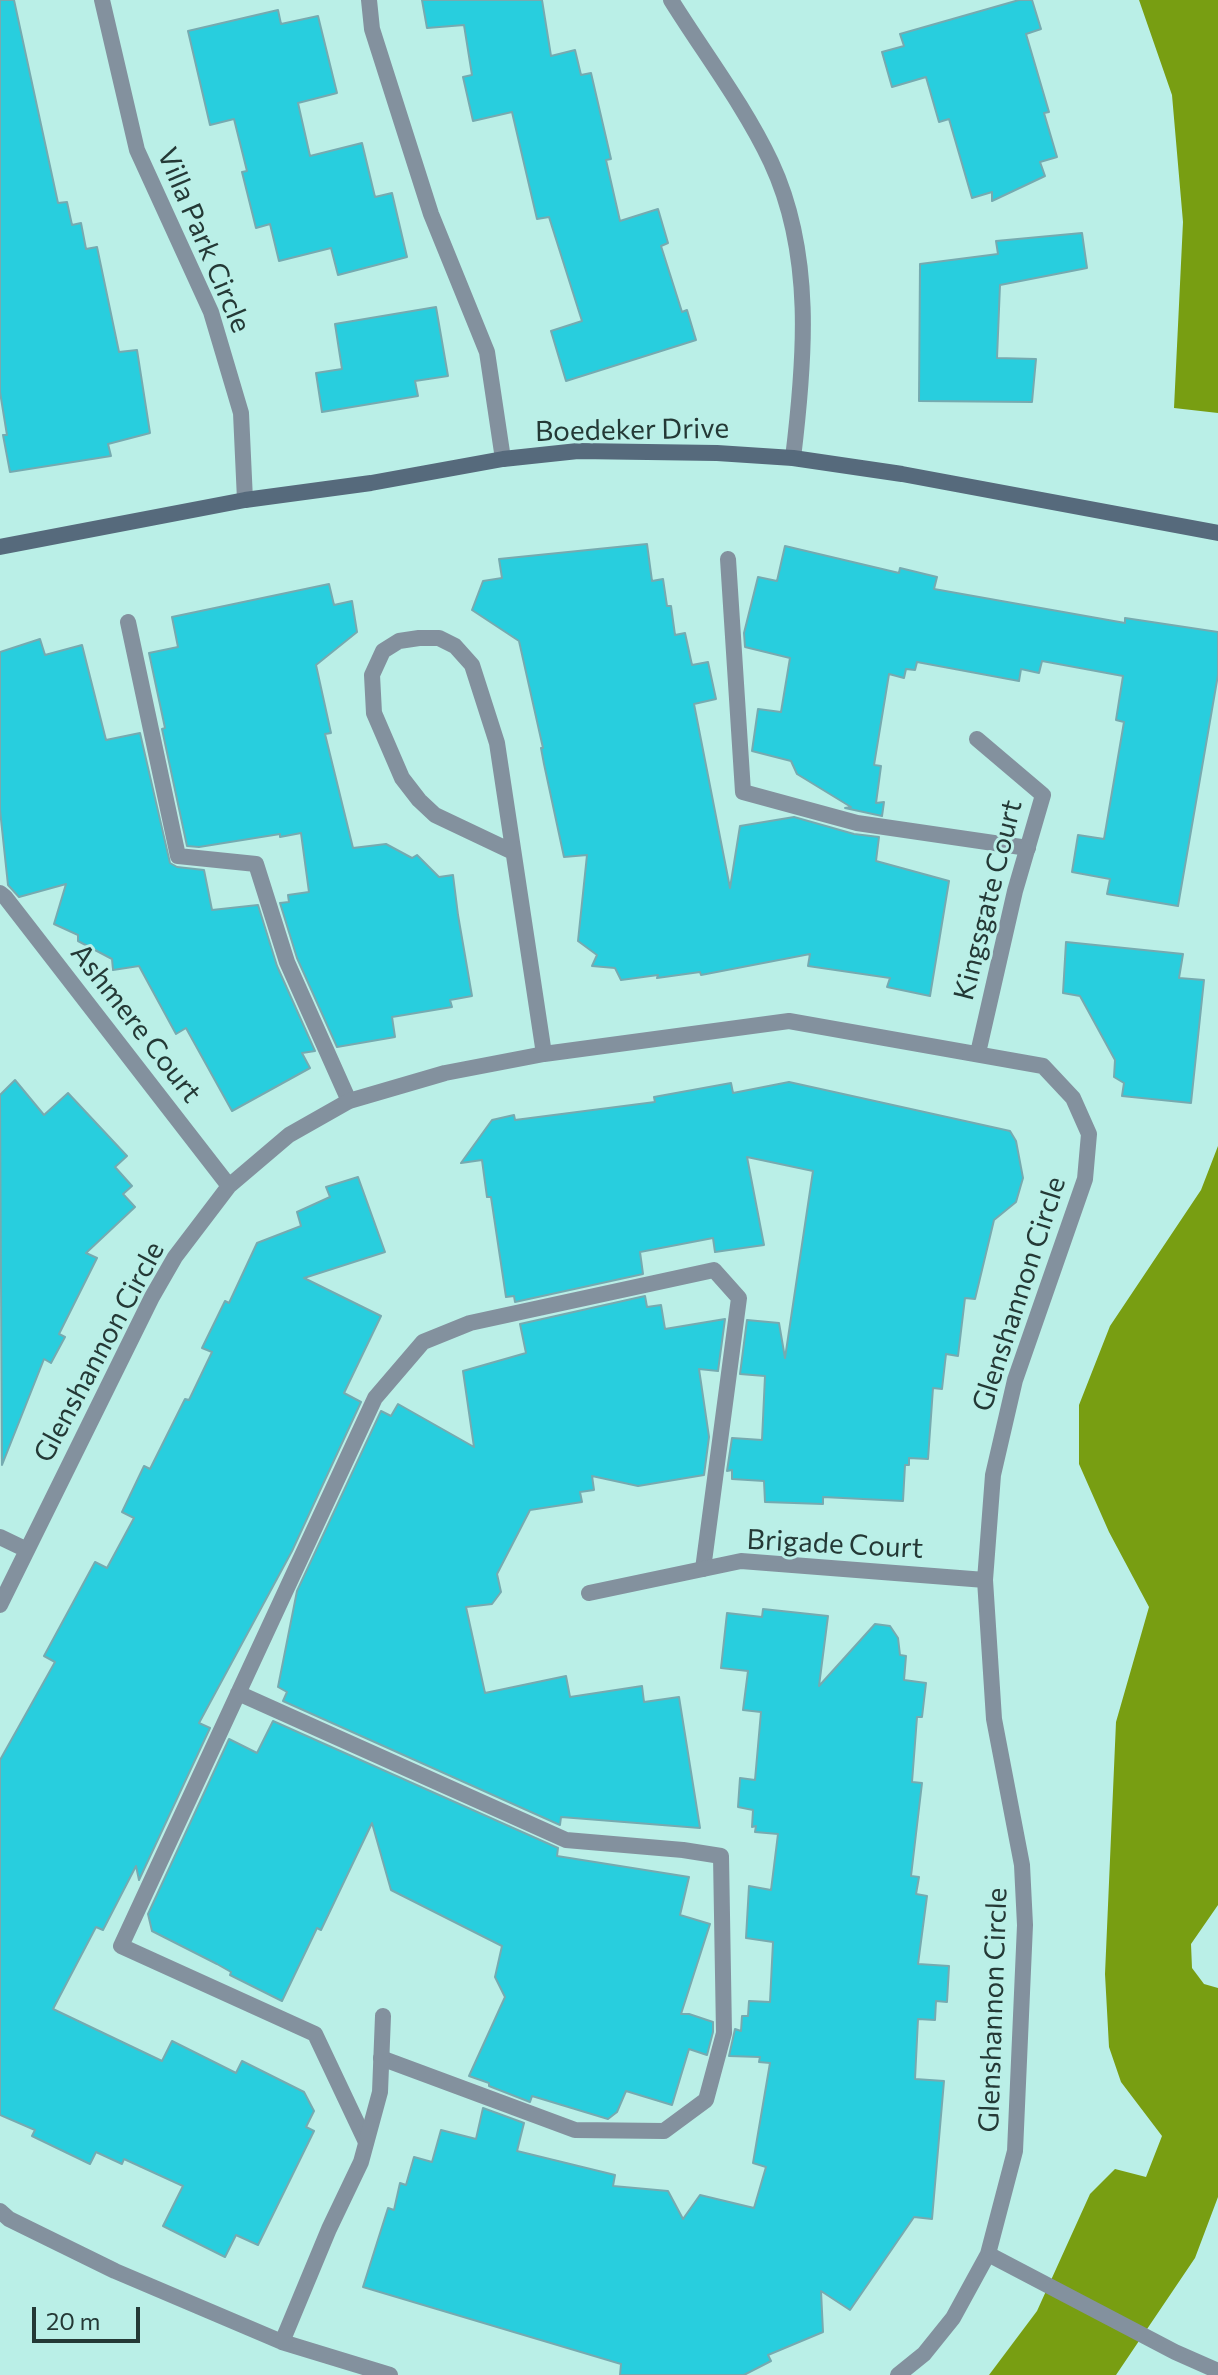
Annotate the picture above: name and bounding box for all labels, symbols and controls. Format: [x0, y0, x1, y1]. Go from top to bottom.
street label: Villa Park Circle [150, 143, 258, 337]
street label: Boedeker Drive [535, 412, 729, 448]
street label: Kingsgate Court [947, 796, 1029, 1004]
street label: Ashmere Court [64, 937, 208, 1109]
street label: Glenshannon Circle [965, 1172, 1073, 1416]
street label: Glenshannon Circle [27, 1236, 171, 1468]
street label: Brigade Court [746, 1523, 924, 1565]
street label: Glenshannon Circle [972, 1887, 1014, 2133]
scale bar [36, 2291, 144, 2341]
text: 20 m [46, 2306, 100, 2335]

